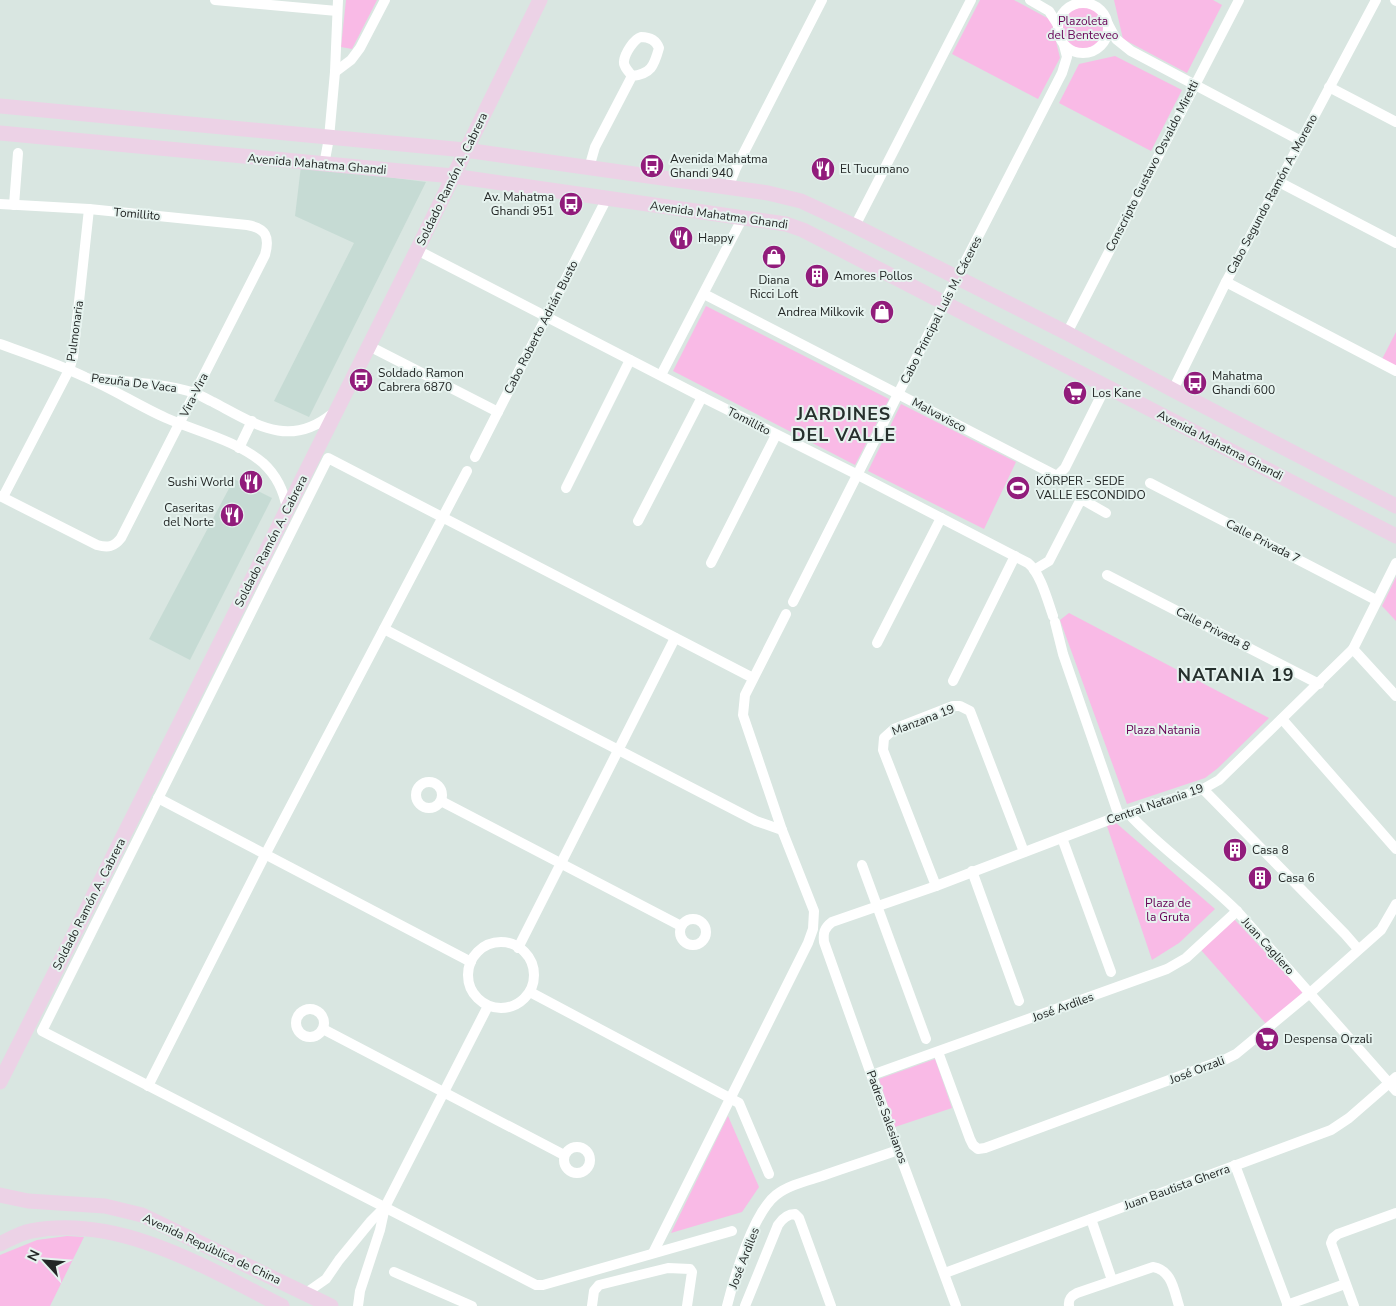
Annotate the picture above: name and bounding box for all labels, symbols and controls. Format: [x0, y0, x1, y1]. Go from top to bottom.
park label: Plazoleta del Benteveo [1048, 13, 1119, 43]
street label: Conscripto Gustavo Osvaldo Miretti [1102, 78, 1202, 254]
street label: Soldado Ramón A. Cabrera [413, 110, 491, 248]
street label: Cabo Segundo Ramón A. Moreno [1223, 111, 1321, 277]
street label: Avenida Mahatma Ghandi [247, 150, 387, 178]
place label: Avenida Mahatma Ghandi 940 [670, 151, 768, 181]
bus stop icon: Avenida Mahatma Ghandi 940 [639, 153, 665, 179]
restaurant icon: El Tucumano [810, 156, 836, 182]
place label: El Tucumano [840, 161, 909, 177]
place label: Av. Mahatma Ghandi 951 [484, 189, 554, 219]
bus stop icon: Av. Mahatma Ghandi 951 [558, 191, 584, 217]
street label: Avenida Mahatma Ghandi [649, 197, 789, 233]
street label: Tomillito [113, 204, 161, 224]
restaurant icon: Happy [668, 225, 694, 251]
place label: Happy [698, 230, 734, 246]
street label: Cabo Principal Luis M. Cáceres [897, 233, 985, 387]
shop icon: Diana Ricci Loft [761, 244, 787, 270]
street label: Cabo Roberto Adrián Busto [500, 257, 582, 396]
building icon: Amores Pollos [804, 263, 830, 289]
place label: Amores Pollos [834, 268, 913, 284]
place label: Diana Ricci Loft [750, 272, 799, 302]
street label: Pulmonaria [63, 299, 87, 363]
shop icon: Andrea Milkovik [869, 299, 895, 325]
place label: Andrea Milkovik [777, 304, 865, 320]
place label: Soldado Ramon Cabrera 6870 [378, 365, 464, 395]
bus stop icon: Soldado Ramon Cabrera 6870 [348, 367, 374, 393]
place label: Mahatma Ghandi 600 [1212, 368, 1275, 398]
street label: Pezuña De Vaca [90, 370, 178, 396]
street label: Vira-Vira [176, 370, 212, 421]
bus stop icon: Mahatma Ghandi 600 [1182, 370, 1208, 396]
supermarket icon: Los Kane [1062, 380, 1088, 406]
place label: Los Kane [1092, 385, 1141, 401]
street label: Malvavisco [909, 394, 969, 436]
district label: JARDINES DEL VALLE [792, 402, 896, 447]
street label: Tomillito [725, 403, 774, 439]
street label: Avenida Mahatma Ghandi [1154, 406, 1286, 484]
restaurant icon: Sushi World [238, 469, 264, 495]
street label: Soldado Ramón A. Cabrera [231, 472, 311, 610]
place label: KÖRPER - SEDE VALLE ESCONDIDO [1035, 473, 1146, 503]
place label: Sushi World [167, 474, 234, 490]
sports icon: KÖRPER - SEDE VALLE ESCONDIDO [1005, 475, 1031, 501]
place label: Caseritas del Norte [163, 500, 214, 530]
restaurant icon: Caseritas del Norte [219, 502, 245, 528]
street label: Calle Privada 7 [1223, 515, 1303, 567]
street label: Calle Privada 8 [1173, 603, 1253, 655]
district label: NATANIA 19 [1178, 663, 1295, 687]
street label: Manzana 19 [889, 701, 957, 739]
park label: Plaza Natania [1126, 722, 1200, 738]
street label: Central Natania 19 [1104, 780, 1206, 828]
street label: Soldado Ramón A. Cabrera [49, 835, 129, 973]
building icon: Casa 8 [1222, 837, 1248, 863]
place label: Casa 8 [1252, 842, 1289, 858]
building icon: Casa 6 [1247, 865, 1273, 891]
place label: Casa 6 [1278, 870, 1315, 886]
park label: Plaza de la Gruta [1145, 895, 1191, 925]
street label: Juan Cagliero [1237, 913, 1298, 978]
street label: José Ardiles [1029, 988, 1096, 1026]
supermarket icon: Despensa Orzali [1254, 1026, 1280, 1052]
place label: Despensa Orzali [1284, 1031, 1372, 1047]
street label: José Orzali [1166, 1052, 1227, 1088]
street label: Padres Salesianos [863, 1068, 911, 1166]
street label: Juan Bautista Gherra [1121, 1160, 1232, 1214]
street label: Avenida República de China [140, 1210, 284, 1288]
street label: José Ardiles [725, 1225, 763, 1292]
north arrow [20, 1236, 70, 1286]
text: N [23, 1247, 45, 1264]

